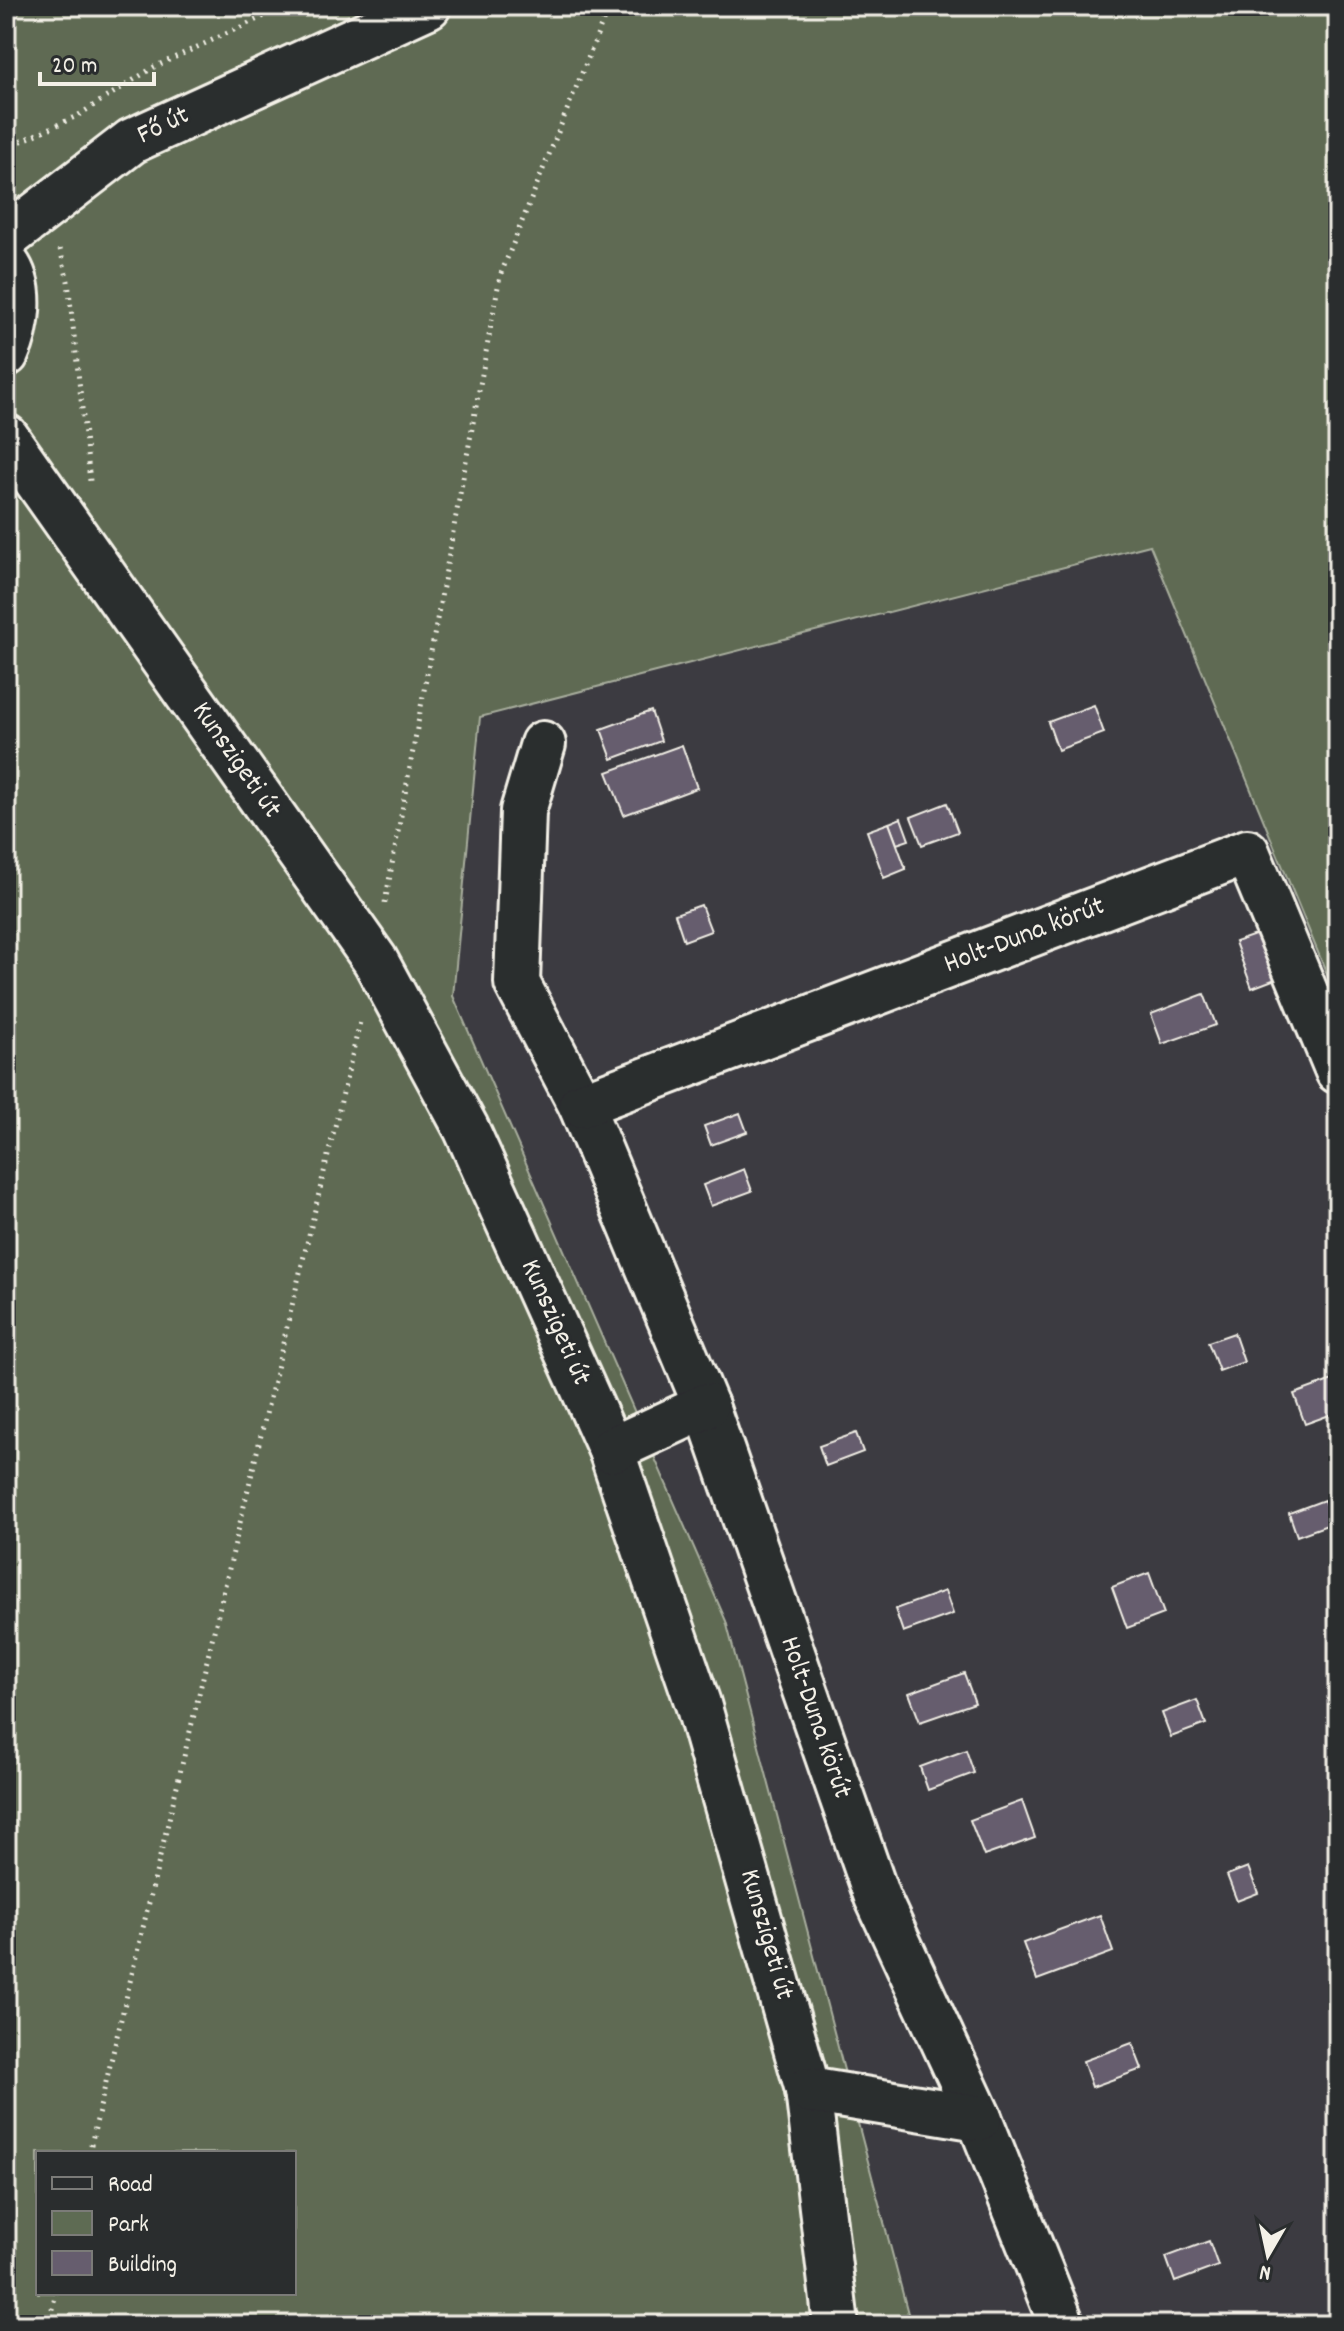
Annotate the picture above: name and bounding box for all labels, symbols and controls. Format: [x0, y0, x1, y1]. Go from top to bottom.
scale bar [40, 36, 154, 86]
text: 20 m [52, 50, 98, 84]
street label: Fő út [131, 97, 197, 157]
street label: Kunszigeti út [180, 694, 290, 828]
street label: Holt-Duna körút [939, 888, 1111, 986]
street label: Kunszigeti út [508, 1253, 600, 1393]
street label: Holt-Duna körút [768, 1632, 860, 1804]
street label: Kunszigeti út [727, 1865, 803, 2005]
legend [36, 2151, 296, 2295]
text: Road [108, 2169, 153, 2203]
text: Park [108, 2209, 149, 2243]
north arrow [1228, 2215, 1308, 2295]
text: Building [108, 2249, 177, 2283]
text: N [1258, 2255, 1273, 2287]

